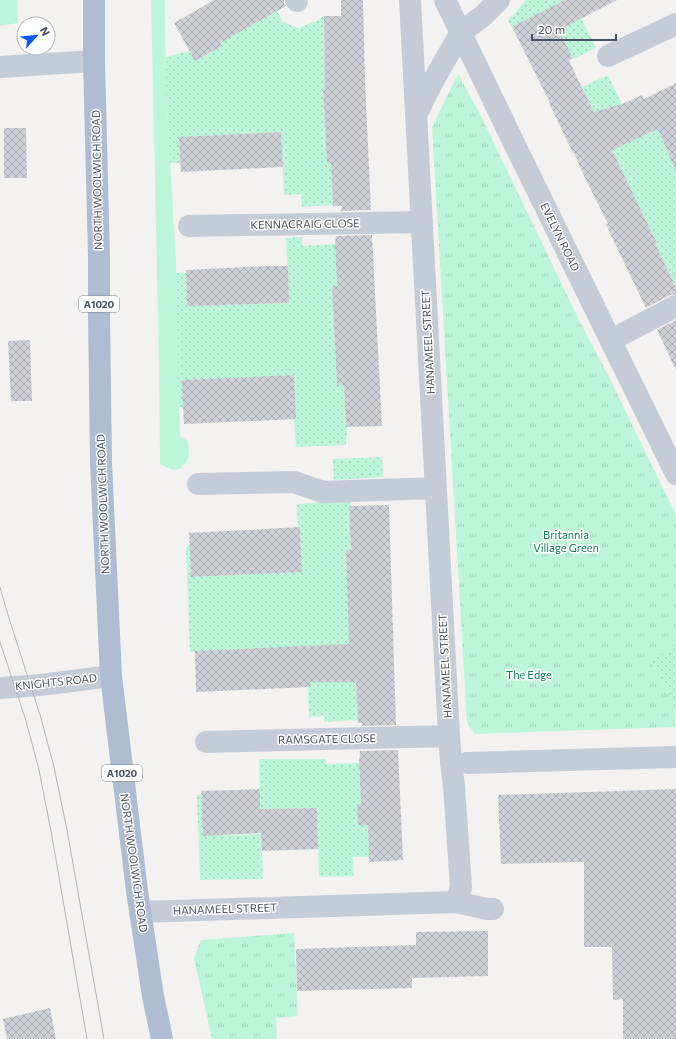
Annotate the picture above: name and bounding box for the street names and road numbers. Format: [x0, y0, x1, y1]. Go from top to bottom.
street label: NORTH WOOLWICH ROAD [89, 110, 104, 250]
street label: EVELYN ROAD [538, 200, 583, 273]
street label: KENNACRAIG CLOSE [250, 216, 360, 231]
street label: HANAMEEL STREET [418, 289, 437, 395]
road number: A1020 [79, 296, 119, 312]
street label: NORTH WOOLWICH ROAD [94, 434, 111, 574]
street label: HANAMEEL STREET [435, 613, 454, 719]
street label: KNIGHTS ROAD [14, 671, 98, 692]
street label: RAMSGATE CLOSE [278, 731, 376, 746]
road number: A1020 [102, 765, 142, 781]
street label: NORTH WOOLWICH ROAD [118, 793, 151, 933]
street label: HANAMEEL STREET [173, 900, 277, 917]

